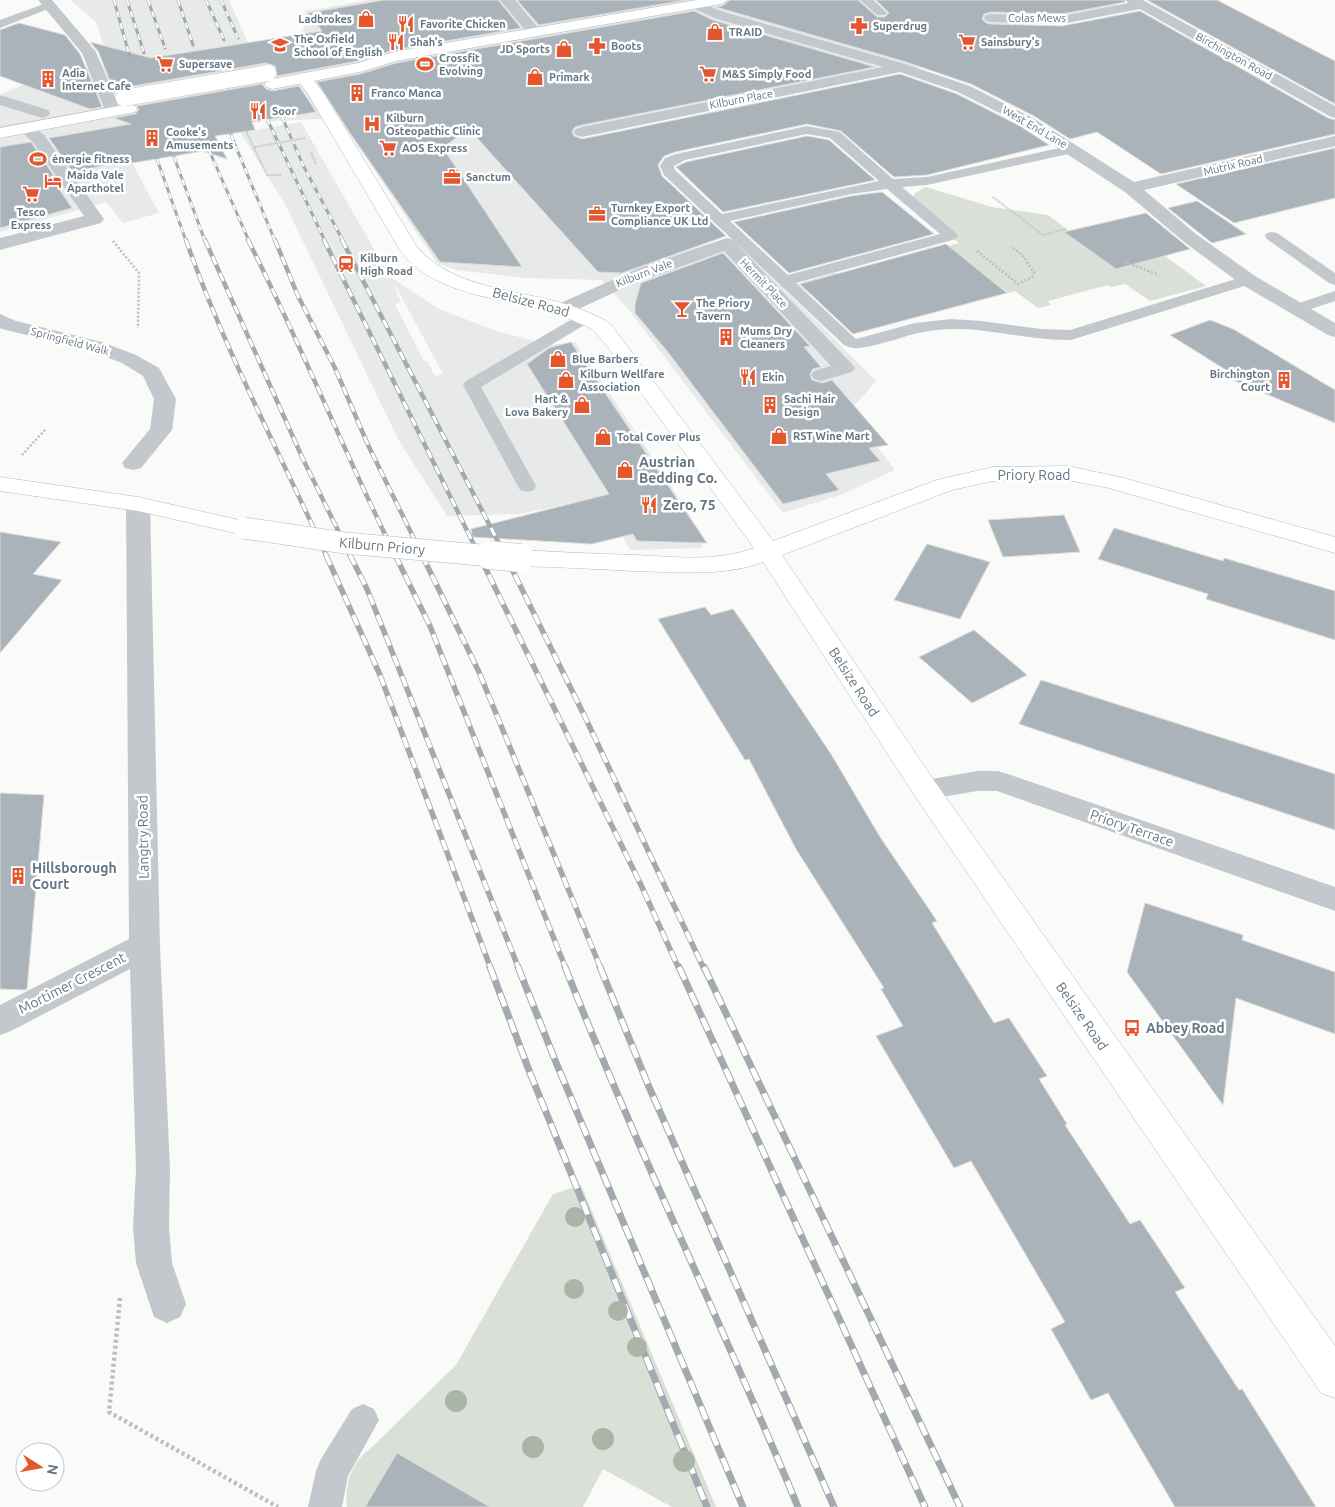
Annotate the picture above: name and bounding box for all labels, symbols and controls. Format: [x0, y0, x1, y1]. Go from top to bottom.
shop icon: Ladbrokes [356, 9, 376, 29]
street label: Colas Mews [1008, 12, 1066, 24]
place label: Ladbrokes [298, 13, 352, 25]
restaurant icon: Favorite Chicken [396, 14, 416, 34]
pharmacy icon: Superdrug [849, 16, 869, 36]
place label: Favorite Chicken [420, 18, 506, 30]
place label: Superdrug [873, 20, 927, 32]
shop icon: TRAID [705, 22, 725, 42]
place label: TRAID [729, 26, 762, 38]
street label: Birchington Road [1194, 30, 1274, 82]
restaurant icon: Shah's [386, 32, 406, 52]
supermarket icon: Sainsbury's [957, 32, 977, 52]
place label: The Oxfield School of English [294, 33, 383, 58]
school or university icon: The Oxfield School of English [270, 35, 290, 55]
place label: Shah's [410, 36, 443, 48]
pharmacy icon: Boots [587, 36, 607, 56]
place label: Sainsbury's [981, 36, 1040, 48]
shop icon: JD Sports [554, 39, 574, 59]
place label: Boots [611, 40, 641, 52]
place label: JD Sports [500, 43, 550, 55]
place label: Crossfit Evolving [439, 52, 483, 77]
supermarket icon: Supersave [155, 54, 175, 74]
sports icon: Crossfit Evolving [415, 54, 435, 74]
place label: Supersave [179, 58, 232, 70]
supermarket icon: M&S Simply Food [698, 64, 718, 84]
place label: Adia Internet Cafe [62, 67, 131, 92]
shop icon: Primark [525, 67, 545, 87]
place label: M&S Simply Food [722, 68, 811, 80]
building icon: Adia Internet Cafe [38, 69, 58, 89]
place label: Primark [549, 71, 591, 83]
building icon: Franco Manca [347, 83, 367, 103]
place label: Franco Manca [371, 87, 442, 99]
street label: Kilburn Place [708, 87, 774, 111]
restaurant icon: Soor [248, 101, 268, 121]
street label: West End Lane [1001, 104, 1069, 150]
place label: Soor [272, 105, 296, 117]
place label: Kilburn Osteopathic Clinic [386, 112, 481, 137]
hospital icon: Kilburn Osteopathic Clinic [362, 114, 382, 134]
place label: Cooke's Amusements [166, 126, 233, 151]
building icon: Cooke's Amusements [142, 128, 162, 148]
supermarket icon: AOS Express [378, 138, 398, 158]
place label: AOS Express [402, 142, 467, 154]
sports icon: énergie fitness [28, 149, 48, 169]
street label: Mutrix Road [1202, 152, 1264, 178]
place label: énergie fitness [52, 153, 129, 165]
office icon: Sanctum [442, 167, 462, 187]
place label: Maida Vale Aparthotel [67, 169, 125, 194]
hotel icon: Maida Vale Aparthotel [43, 171, 63, 191]
place label: Sanctum [466, 171, 511, 183]
supermarket icon: Tesco Express [21, 184, 41, 204]
place label: Turnkey Export Compliance UK Ltd [611, 202, 708, 227]
office icon: Turnkey Export Compliance UK Ltd [587, 204, 607, 224]
place label: Tesco Express [11, 206, 51, 231]
place label: Kilburn High Road [360, 252, 413, 277]
station icon: Kilburn High Road [336, 254, 356, 274]
street label: Hermit Place [738, 256, 790, 310]
street label: Kilburn Vale [614, 257, 674, 289]
street label: Belsize Road [491, 284, 571, 320]
place label: The Priory Tavern [696, 297, 750, 322]
bar icon: The Priory Tavern [672, 299, 692, 319]
street label: Springfield Walk [30, 325, 111, 357]
place label: Mums Dry Cleaners [740, 325, 792, 350]
building icon: Mums Dry Cleaners [716, 327, 736, 347]
shop icon: Blue Barbers [548, 349, 568, 369]
place label: Blue Barbers [572, 353, 638, 365]
restaurant icon: Ekin [738, 367, 758, 387]
place label: Kilburn Wellfare Association [580, 368, 665, 393]
place label: Birchington Court [1210, 368, 1270, 393]
shop icon: Kilburn Wellfare Association [556, 370, 576, 390]
building icon: Birchington Court [1274, 370, 1294, 390]
place label: Ekin [762, 371, 784, 383]
place label: Hart & Lova Bakery [505, 393, 568, 418]
place label: Sachi Hair Design [784, 393, 836, 418]
shop icon: Hart & Lova Bakery [572, 395, 592, 415]
building icon: Sachi Hair Design [760, 395, 780, 415]
shop icon: RST Wine Mart [769, 426, 789, 446]
shop icon: Total Cover Plus [593, 427, 613, 447]
place label: RST Wine Mart [793, 430, 870, 442]
place label: Total Cover Plus [617, 431, 701, 443]
place label: Austrian Bedding Co. [639, 454, 717, 486]
shop icon: Austrian Bedding Co. [615, 460, 635, 480]
street label: Priory Road [997, 467, 1071, 483]
restaurant icon: Zero, 75 [639, 495, 659, 515]
place label: Zero, 75 [663, 497, 716, 513]
street label: Kilburn Priory [338, 534, 426, 558]
street label: Belsize Road [826, 644, 882, 720]
street label: Langtry Road [134, 795, 152, 879]
street label: Priory Terrace [1088, 806, 1176, 850]
place label: Hillsborough Court [32, 860, 117, 892]
building icon: Hillsborough Court [8, 866, 28, 886]
street label: Mortimer Crescent [16, 949, 129, 1017]
street label: Belsize Road [1053, 979, 1111, 1053]
bus stop icon: Abbey Road [1122, 1018, 1142, 1038]
place label: Abbey Road [1146, 1020, 1225, 1036]
north arrow [15, 1442, 65, 1492]
text: N [44, 1463, 62, 1476]

